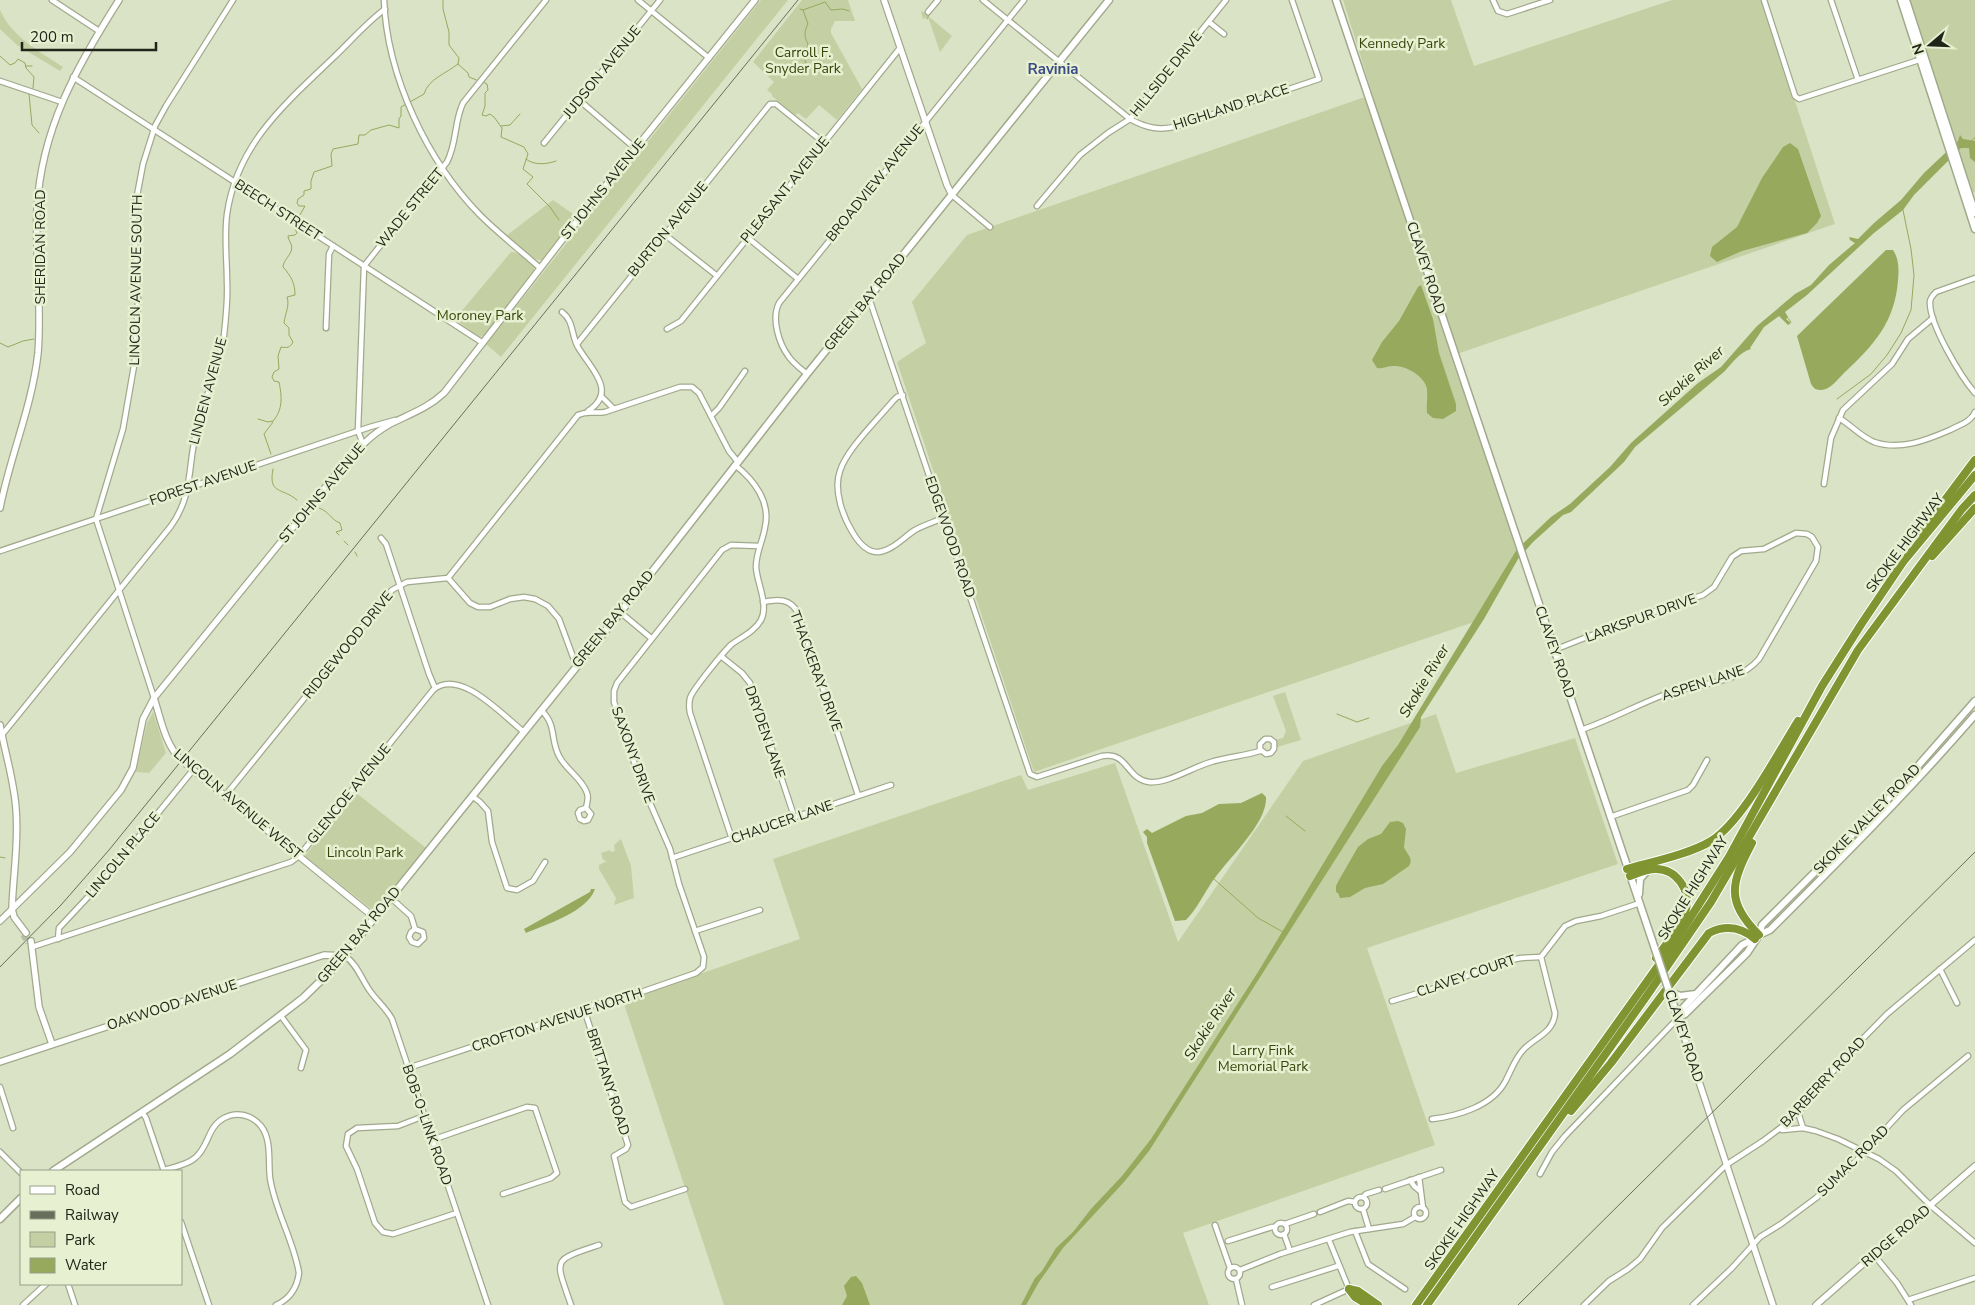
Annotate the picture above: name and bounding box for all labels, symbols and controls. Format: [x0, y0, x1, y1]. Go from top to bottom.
scale bar [22, 20, 156, 52]
north arrow [1905, 20, 1955, 70]
street label: JUDSON AVENUE [558, 22, 645, 123]
text: 200 m [30, 27, 74, 47]
street label: HILLSIDE DRIVE [1126, 27, 1206, 121]
park label: Kennedy Park [1359, 34, 1446, 53]
text: N [1907, 41, 1929, 57]
park label: Carroll F. Snyder Park [765, 43, 842, 78]
district label: Ravinia [1028, 59, 1078, 79]
street label: HIGHLAND PLACE [1171, 79, 1291, 135]
street label: BROADVIEW AVENUE [822, 120, 928, 246]
street label: PLEASANT AVENUE [736, 133, 834, 247]
street label: ST JOHNS AVENUE [556, 134, 650, 244]
street label: WADE STREET [372, 164, 449, 252]
street label: BEECH STREET [231, 175, 326, 246]
street label: BURTON AVENUE [624, 177, 712, 281]
street label: SHERIDAN ROAD [31, 189, 50, 305]
street label: LINCOLN AVENUE SOUTH [125, 194, 147, 366]
street label: CLAVEY ROAD [1402, 219, 1450, 317]
street label: GREEN BAY ROAD [820, 249, 910, 355]
park label: Moroney Park [437, 306, 524, 325]
street label: LINDEN AVENUE [185, 335, 231, 447]
water label: Skokie River [1654, 341, 1729, 411]
street label: ST JOHNS AVENUE [275, 439, 369, 547]
street label: FOREST AVENUE [147, 456, 259, 510]
street label: EDGEWOOD ROAD [920, 473, 980, 601]
street label: SKOKIE HIGHWAY [1862, 489, 1949, 596]
street label: GREEN BAY ROAD [568, 566, 658, 672]
street label: RIDGEWOOD DRIVE [299, 587, 397, 703]
street label: LARKSPUR DRIVE [1583, 589, 1699, 647]
street label: CLAVEY ROAD [1530, 603, 1580, 701]
street label: THACKERAY DRIVE [785, 608, 847, 734]
water label: Skokie River [1394, 640, 1454, 721]
street label: ASPEN LANE [1659, 661, 1747, 705]
street label: DRYDEN LANE [740, 683, 790, 781]
street label: SAXONY DRIVE [607, 704, 659, 806]
street label: GLENCOE AVENUE [303, 740, 395, 848]
street label: LINCOLN AVENUE WEST [170, 744, 307, 864]
street label: SKOKIE VALLEY ROAD [1809, 760, 1925, 878]
street label: CHAUCER LANE [728, 796, 836, 848]
street label: LINCOLN PLACE [81, 808, 165, 902]
street label: SKOKIE HIGHWAY [1653, 832, 1733, 944]
park label: Lincoln Park [327, 843, 404, 862]
street label: GREEN BAY ROAD [313, 883, 405, 987]
street label: CLAVEY COURT [1414, 950, 1519, 1002]
street label: OAKWOOD AVENUE [104, 975, 240, 1035]
street label: CROFTON AVENUE NORTH [469, 983, 645, 1057]
water label: Skokie River [1179, 984, 1241, 1064]
street label: CLAVEY ROAD [1660, 987, 1708, 1085]
street label: BRITTANY ROAD [582, 1026, 634, 1138]
street label: BARBERRY ROAD [1776, 1033, 1870, 1131]
park label: Larry Fink Memorial Park [1218, 1041, 1309, 1076]
street label: BOB-O-LINK ROAD [397, 1062, 457, 1188]
street label: SUMAC ROAD [1813, 1121, 1893, 1201]
street label: SKOKIE HIGHWAY [1420, 1165, 1504, 1274]
legend [20, 1170, 182, 1285]
text: Road [65, 1180, 100, 1200]
street label: RIDGE ROAD [1857, 1201, 1935, 1271]
text: Railway [65, 1205, 119, 1225]
text: Park [65, 1230, 95, 1250]
text: Water [65, 1255, 108, 1275]

